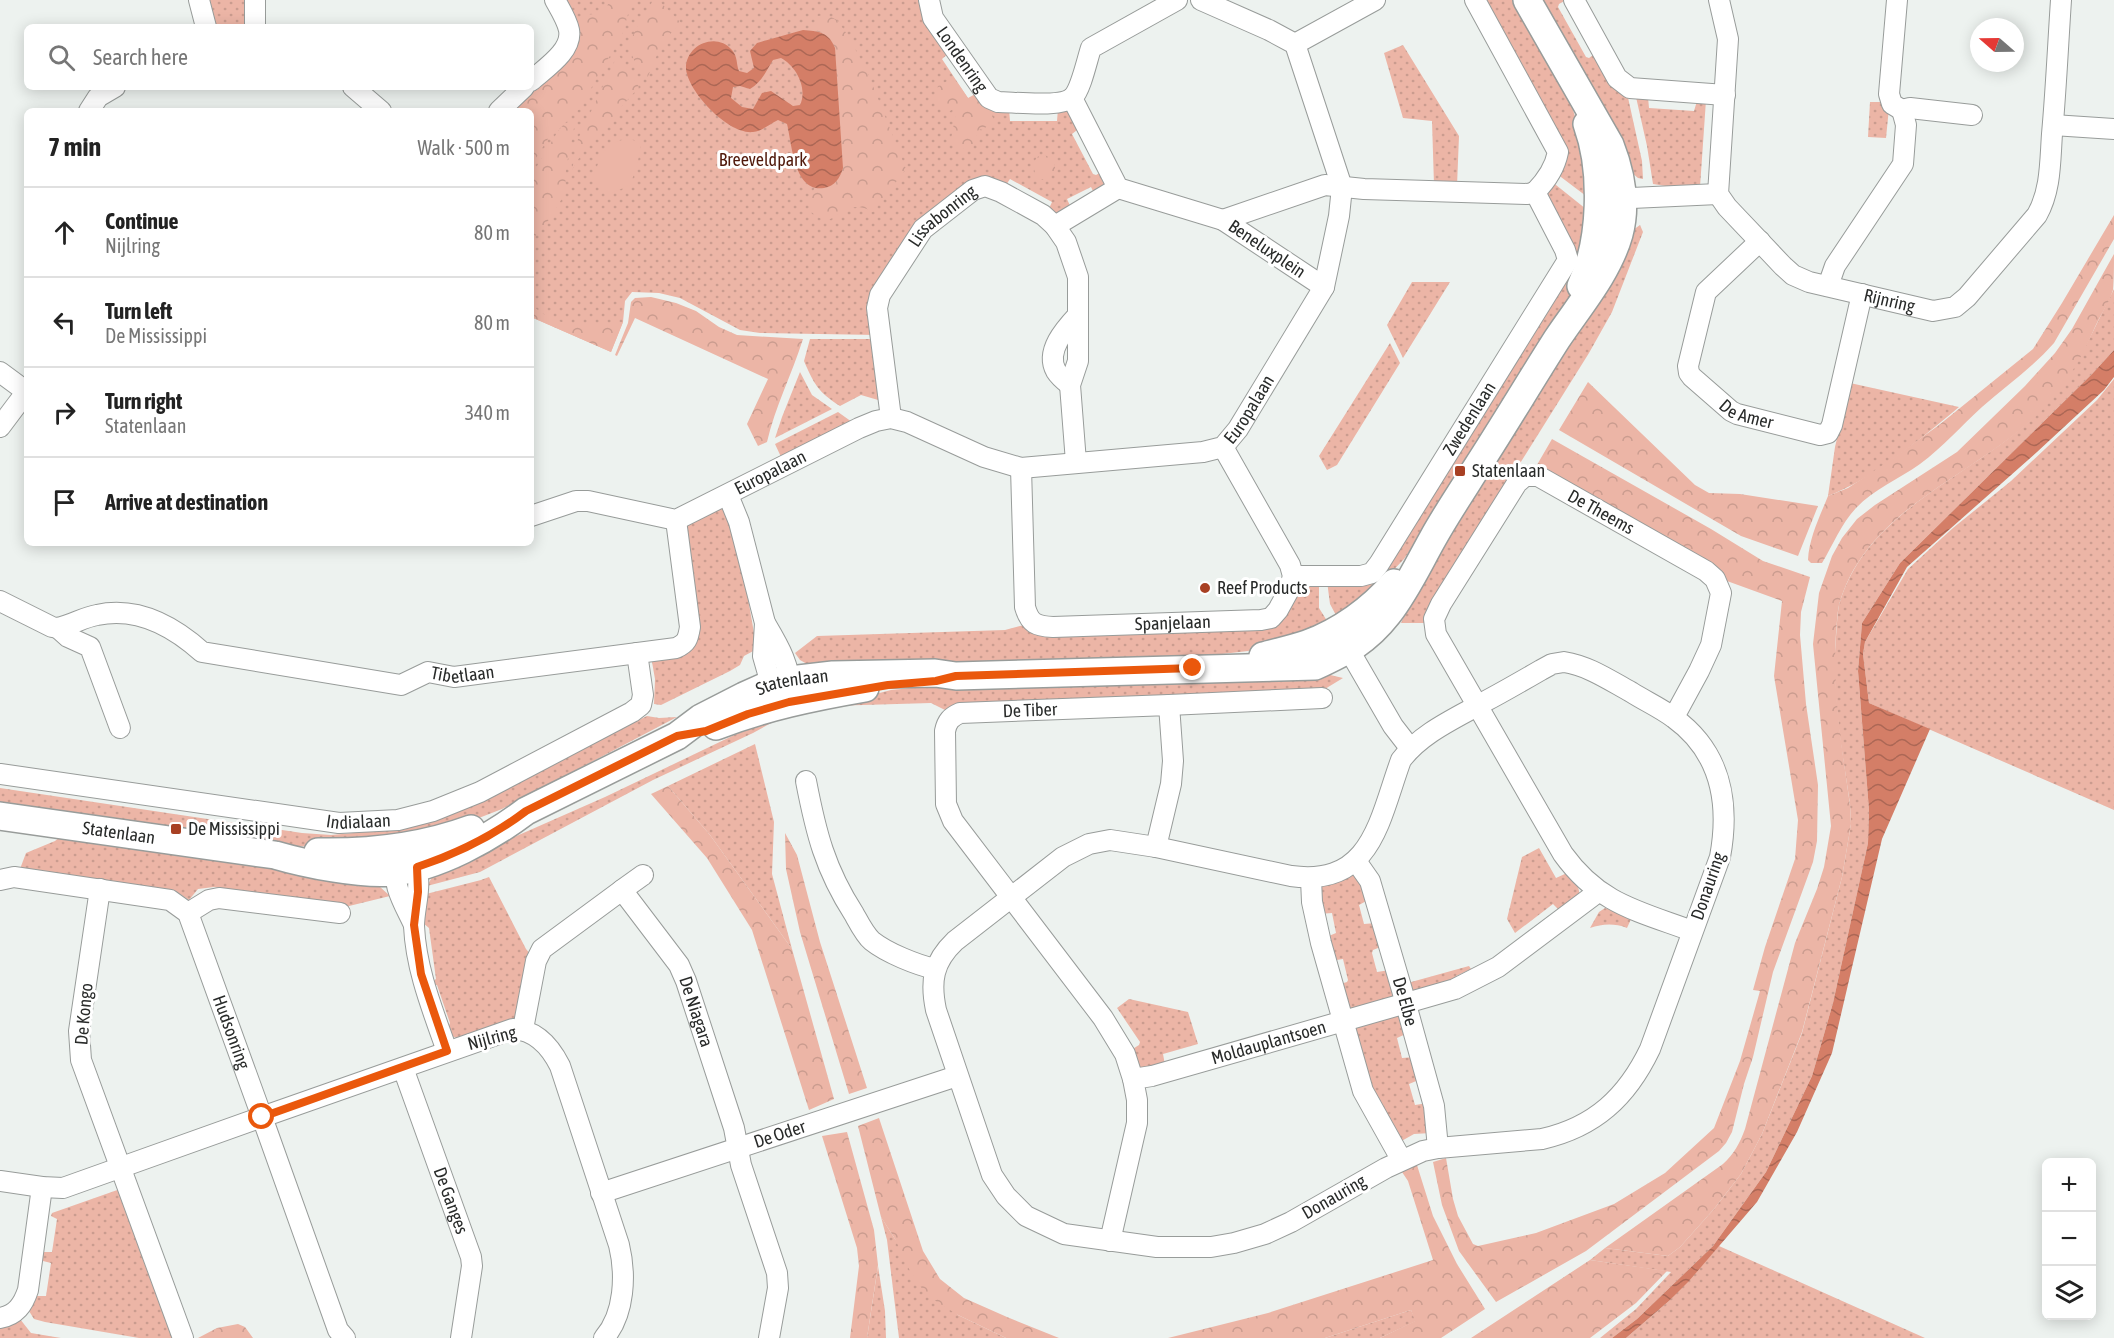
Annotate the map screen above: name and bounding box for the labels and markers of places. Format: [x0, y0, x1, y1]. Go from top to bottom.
place label: Statenlaan [1472, 460, 1545, 481]
marker: Statenlaan [1453, 464, 1467, 478]
place label: Reef Products [1217, 577, 1308, 598]
marker: Reef Products [1198, 581, 1212, 595]
place label: De Mississippi [188, 818, 280, 839]
marker: De Mississippi [169, 822, 183, 836]

